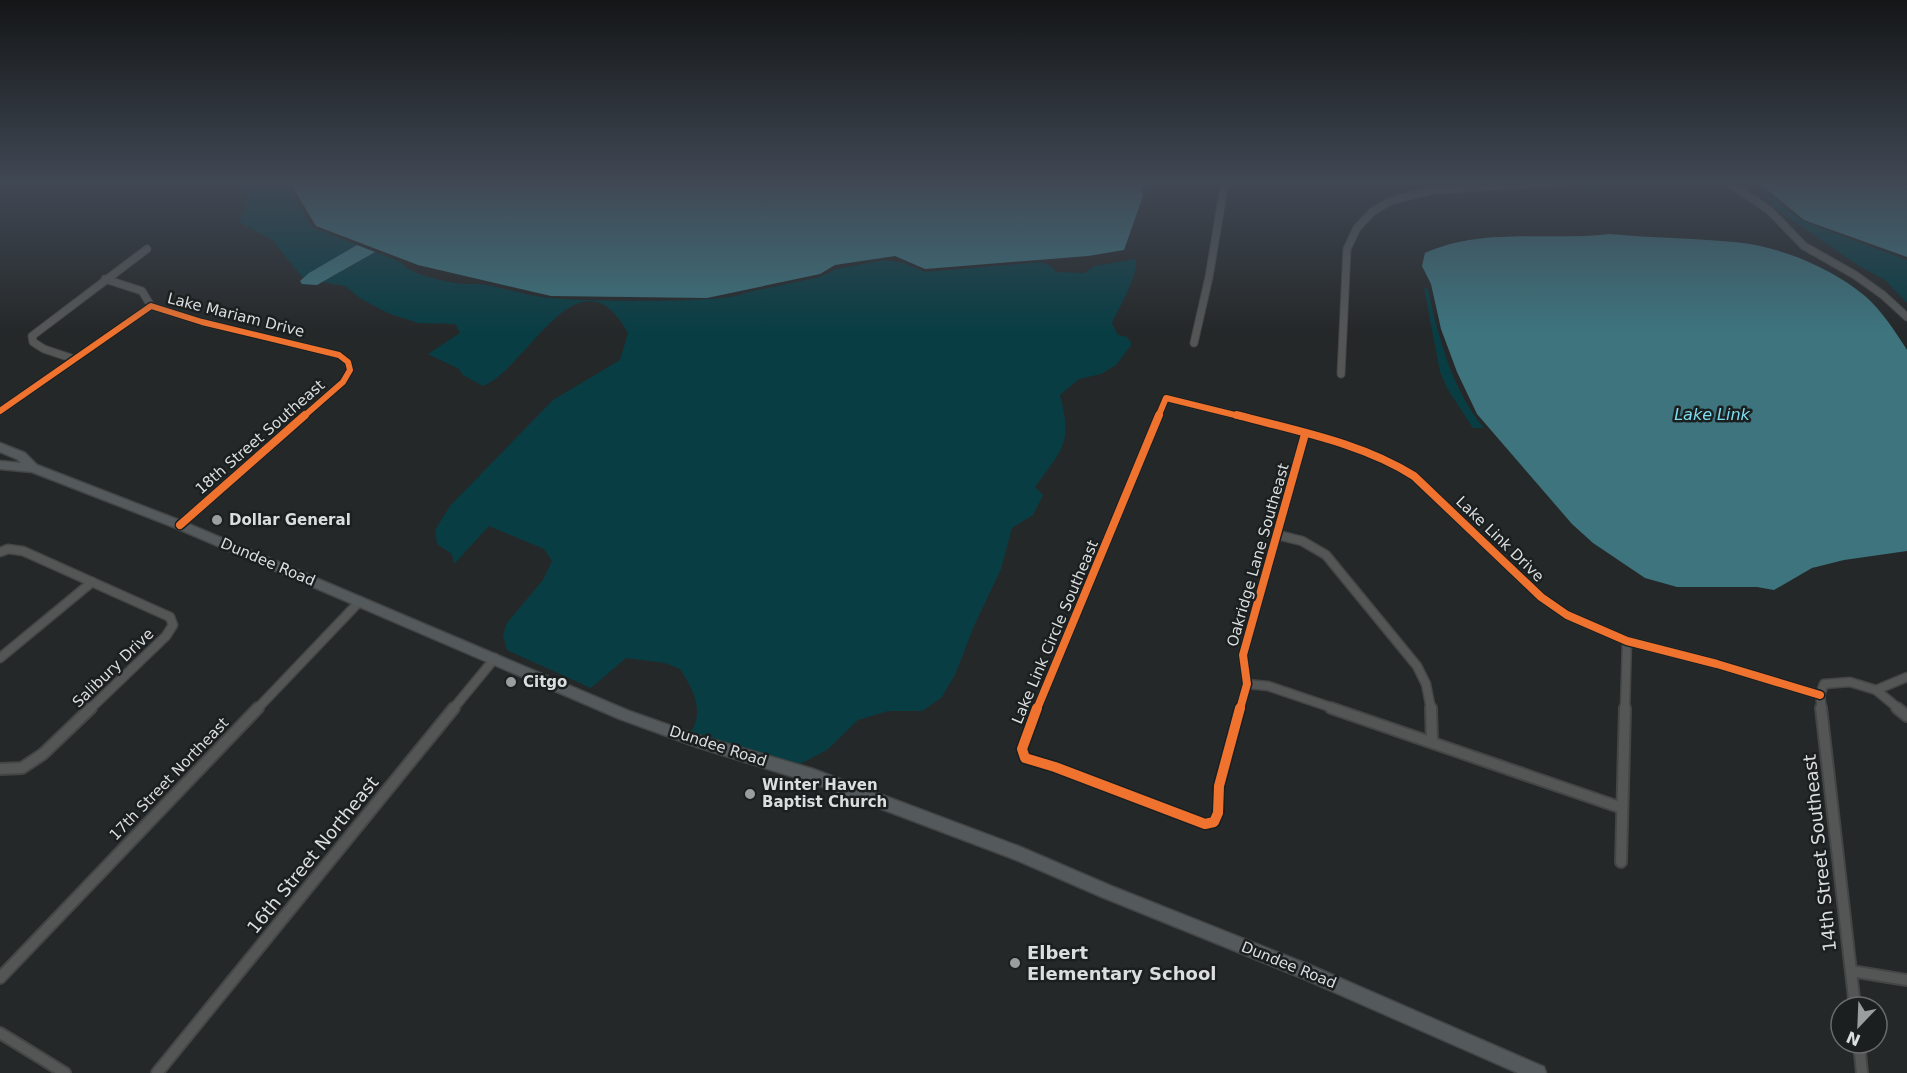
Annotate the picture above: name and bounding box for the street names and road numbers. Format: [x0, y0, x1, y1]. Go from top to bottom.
street label: Lake Mariam Drive [166, 289, 306, 341]
street label: 18th Street Southeast [192, 376, 328, 498]
street label: Oakridge Lane Southeast [1223, 461, 1293, 649]
street label: Lake Link Drive [1452, 493, 1548, 585]
street label: Dundee Road [218, 534, 318, 590]
street label: Lake Link Circle Southeast [1008, 537, 1102, 727]
street label: Salibury Drive [69, 625, 157, 711]
street label: 17th Street Northeast [106, 714, 232, 844]
street label: Dundee Road [667, 722, 769, 770]
street label: 14th Street Southeast [1799, 753, 1840, 953]
street label: 16th Street Northeast [243, 772, 383, 938]
street label: Dundee Road [1239, 938, 1339, 992]

